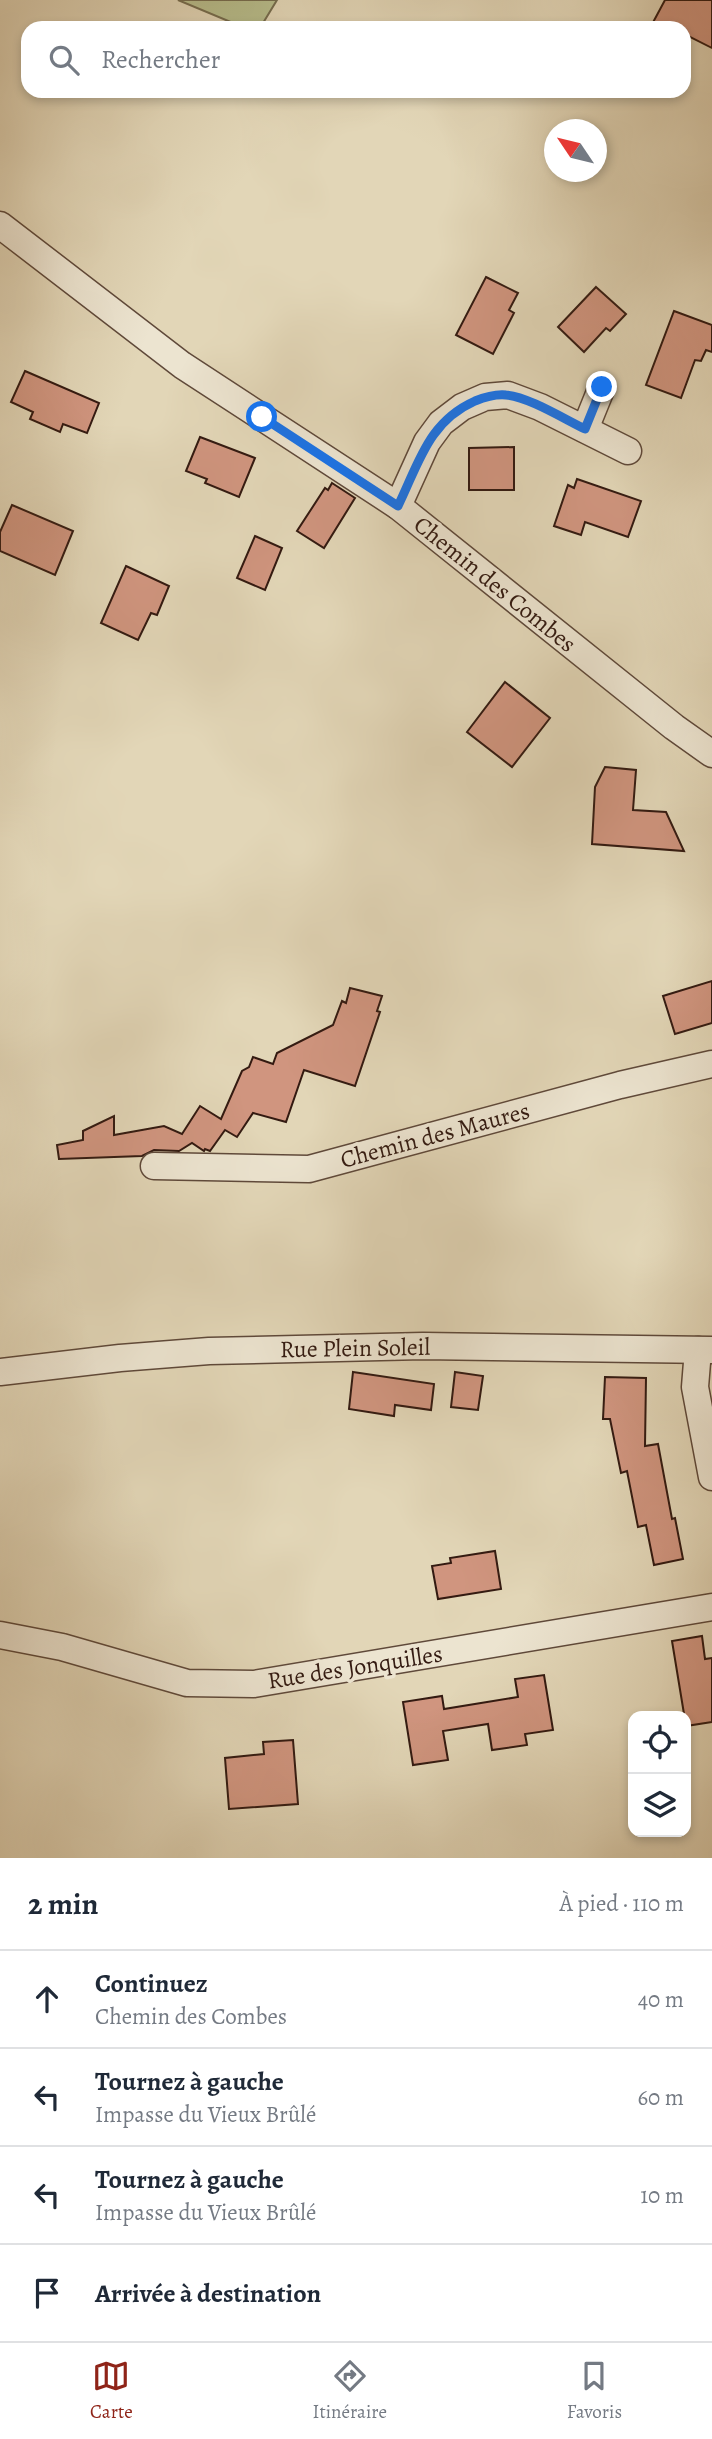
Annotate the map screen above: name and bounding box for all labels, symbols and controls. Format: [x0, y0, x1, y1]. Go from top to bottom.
search box [21, 21, 691, 98]
icon: search [45, 41, 83, 79]
text: Rechercher [101, 42, 221, 77]
north arrow [544, 119, 607, 182]
route end [586, 371, 617, 402]
route start [246, 401, 277, 432]
street label: Chemin des Combes [407, 509, 583, 659]
street label: Chemin des Maures [337, 1094, 533, 1176]
street label: Rue Plein Soleil [280, 1331, 431, 1365]
street label: Rue des Jonquilles [265, 1637, 445, 1697]
map controls [628, 1711, 691, 1837]
button: locate [628, 1711, 691, 1774]
button: layers [628, 1774, 691, 1837]
text: 2 min [28, 1884, 98, 1924]
text: À pied · 110 m [559, 1888, 684, 1919]
text: Continuez [95, 1966, 208, 2001]
icon: ahead [28, 1980, 66, 2018]
text: 40 m [638, 1984, 684, 2015]
text: Chemin des Combes [95, 2001, 287, 2032]
text: Tournez à gauche [95, 2064, 284, 2099]
icon: left [28, 2078, 66, 2116]
text: 60 m [637, 2082, 684, 2113]
text: Impasse du Vieux Brûlé [95, 2099, 316, 2130]
text: Tournez à gauche [95, 2162, 284, 2197]
icon: left [28, 2176, 66, 2214]
text: 10 m [640, 2180, 684, 2211]
text: Impasse du Vieux Brûlé [95, 2197, 316, 2228]
icon: arrive [28, 2274, 66, 2312]
text: Arrivée à destination [95, 2276, 321, 2311]
tab: Carte [90, 2357, 133, 2425]
tab: Itinéraire [313, 2357, 387, 2425]
tab: Favoris [567, 2357, 622, 2425]

